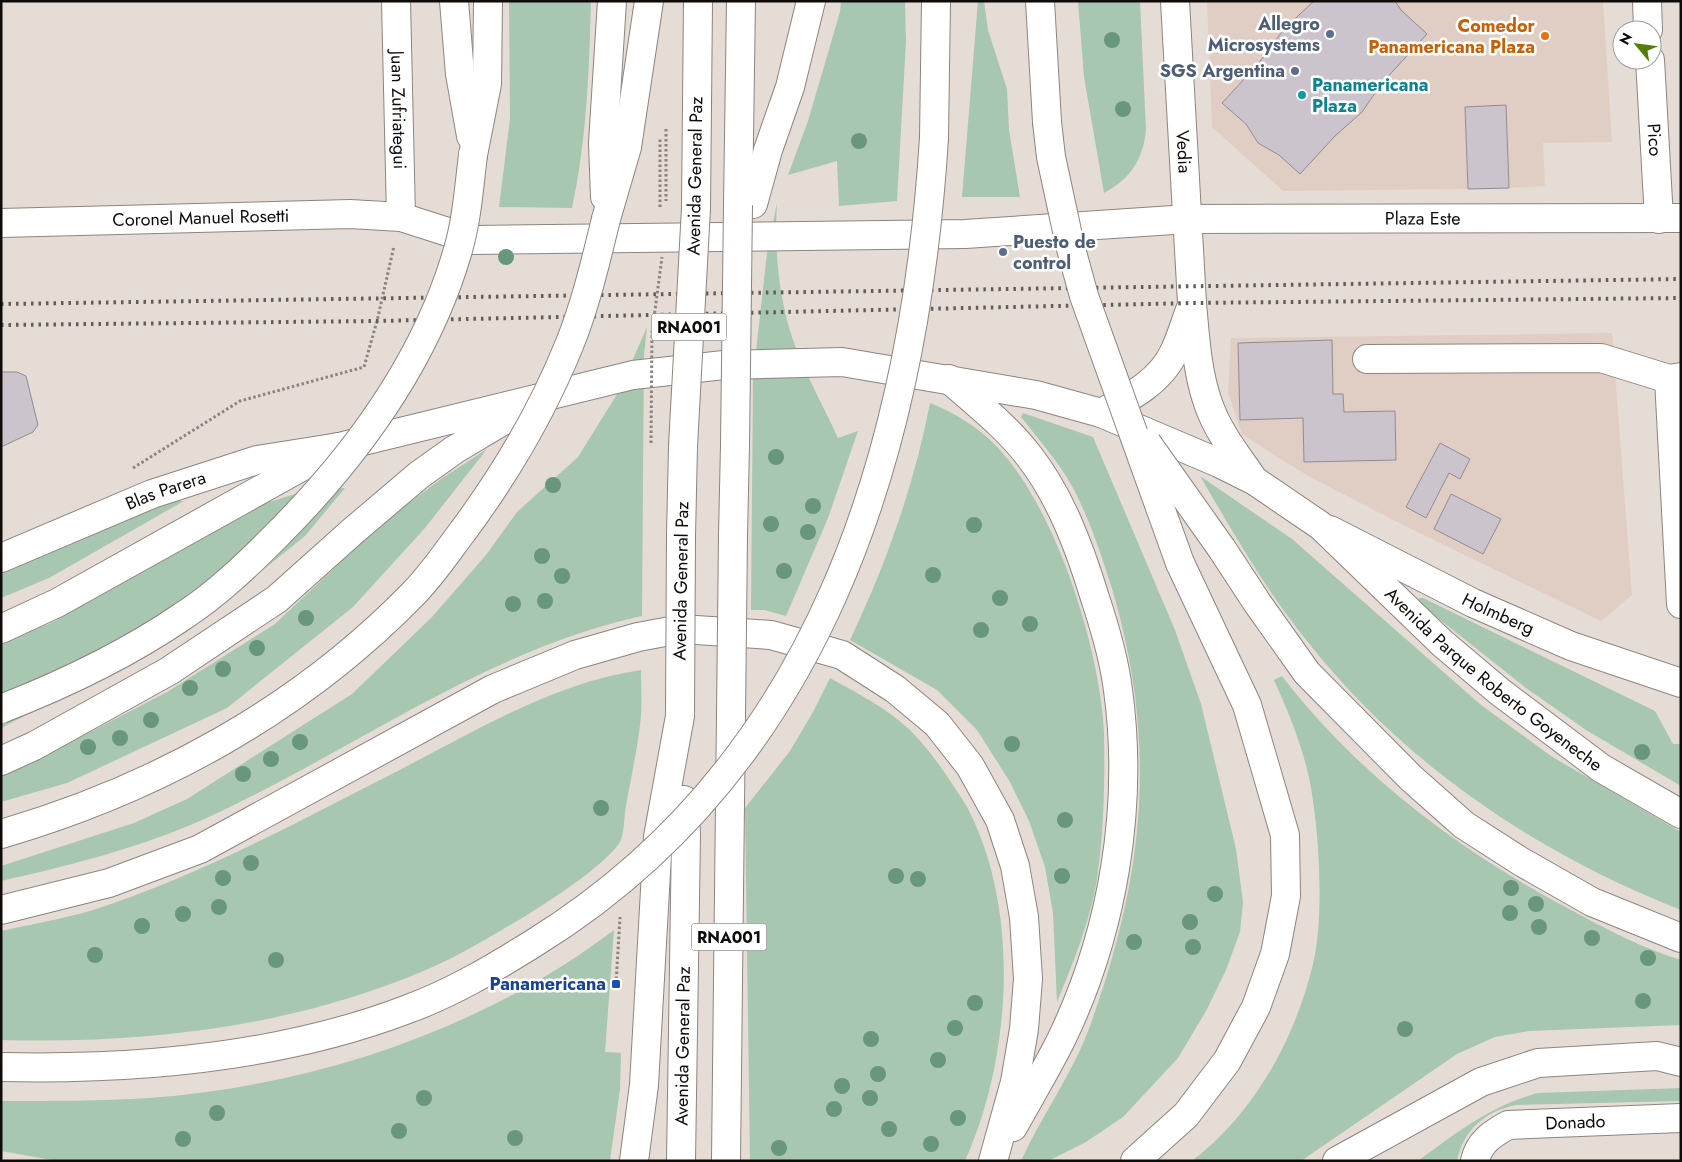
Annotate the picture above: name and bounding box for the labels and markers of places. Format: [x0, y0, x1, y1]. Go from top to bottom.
place label: Allegro Microsystems [1208, 11, 1320, 58]
place label: Comedor Panamericana Plaza [1368, 13, 1536, 60]
marker: Allegro Microsystems [1324, 28, 1336, 40]
marker: Comedor Panamericana Plaza [1539, 30, 1551, 42]
place label: SGS Argentina [1160, 58, 1285, 84]
marker: SGS Argentina [1289, 65, 1301, 77]
place label: Panamericana Plaza [1312, 72, 1429, 119]
marker: Panamericana Plaza [1296, 89, 1308, 101]
place label: Puesto de control [1013, 229, 1096, 276]
marker: Puesto de control [997, 246, 1009, 258]
place label: Panamericana [489, 971, 606, 997]
marker: Panamericana [610, 978, 622, 990]

